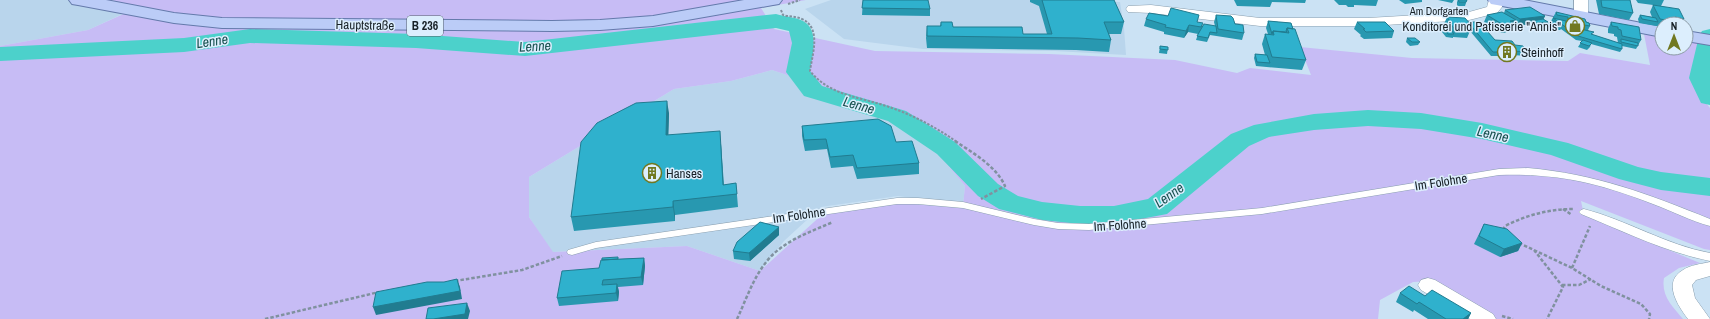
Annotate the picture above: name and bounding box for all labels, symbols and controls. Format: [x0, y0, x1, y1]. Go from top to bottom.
street label: Am Dorfgarten [1409, 4, 1468, 18]
shop icon: Konditorei und Patisserie "Annis" [1564, 15, 1586, 37]
street label: Hauptstraße [336, 16, 395, 34]
road number: B 236 [407, 16, 443, 36]
north arrow [1654, 16, 1694, 56]
place label: Konditorei und Patisserie "Annis" [1402, 18, 1561, 35]
text: N [1671, 19, 1677, 33]
water label: Lenne [195, 30, 229, 52]
water label: Lenne [519, 36, 551, 56]
building icon: Steinhoff [1496, 41, 1518, 63]
place label: Steinhoff [1521, 44, 1564, 61]
water label: Lenne [841, 92, 877, 118]
water label: Lenne [1476, 122, 1510, 146]
building icon: Hanses [641, 162, 663, 184]
place label: Hanses [666, 165, 702, 182]
street label: Im Folohne [1414, 169, 1468, 195]
water label: Lenne [1151, 178, 1187, 212]
street label: Im Folohne [772, 203, 826, 227]
street label: Im Folohne [1093, 215, 1147, 235]

